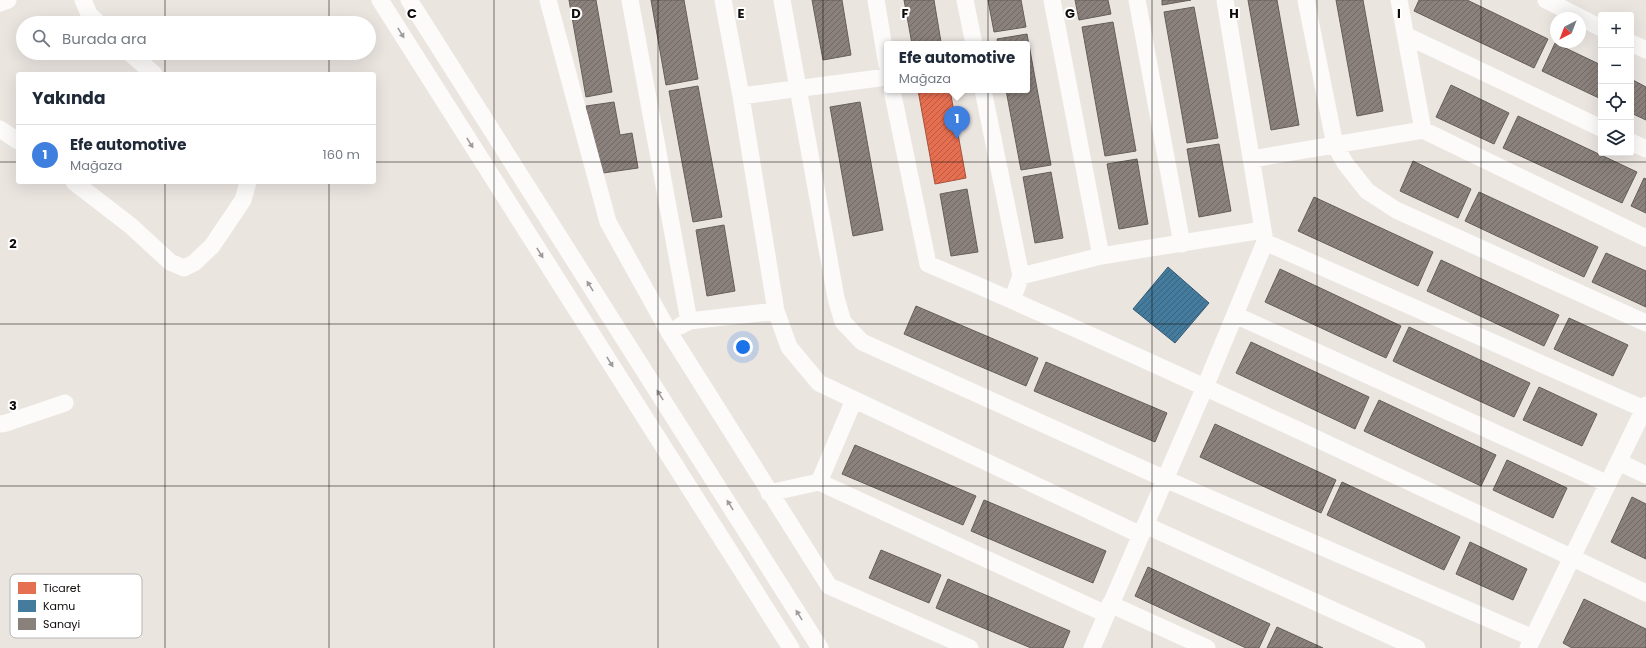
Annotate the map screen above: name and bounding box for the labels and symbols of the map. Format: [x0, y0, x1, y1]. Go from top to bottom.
text: C [407, 4, 417, 23]
text: D [571, 4, 581, 23]
text: E [737, 4, 745, 23]
text: F [901, 4, 909, 23]
text: G [1065, 4, 1075, 23]
text: H [1229, 4, 1239, 23]
text: I [1397, 4, 1401, 23]
north arrow [1550, 12, 1586, 48]
one-way arrow [397, 28, 405, 38]
pin: 1 [944, 106, 970, 139]
one-way arrow [467, 137, 474, 149]
text: 2 [9, 234, 17, 253]
one-way arrow [536, 247, 544, 258]
one-way arrow [587, 280, 594, 292]
your location [733, 337, 753, 357]
one-way arrow [606, 356, 613, 368]
one-way arrow [656, 390, 664, 401]
text: 3 [9, 396, 17, 415]
one-way arrow [726, 499, 733, 511]
legend [10, 574, 142, 638]
text: Ticaret [43, 580, 81, 596]
text: Kamu [43, 598, 75, 614]
one-way arrow [795, 610, 803, 620]
text: Sanayi [43, 616, 81, 632]

